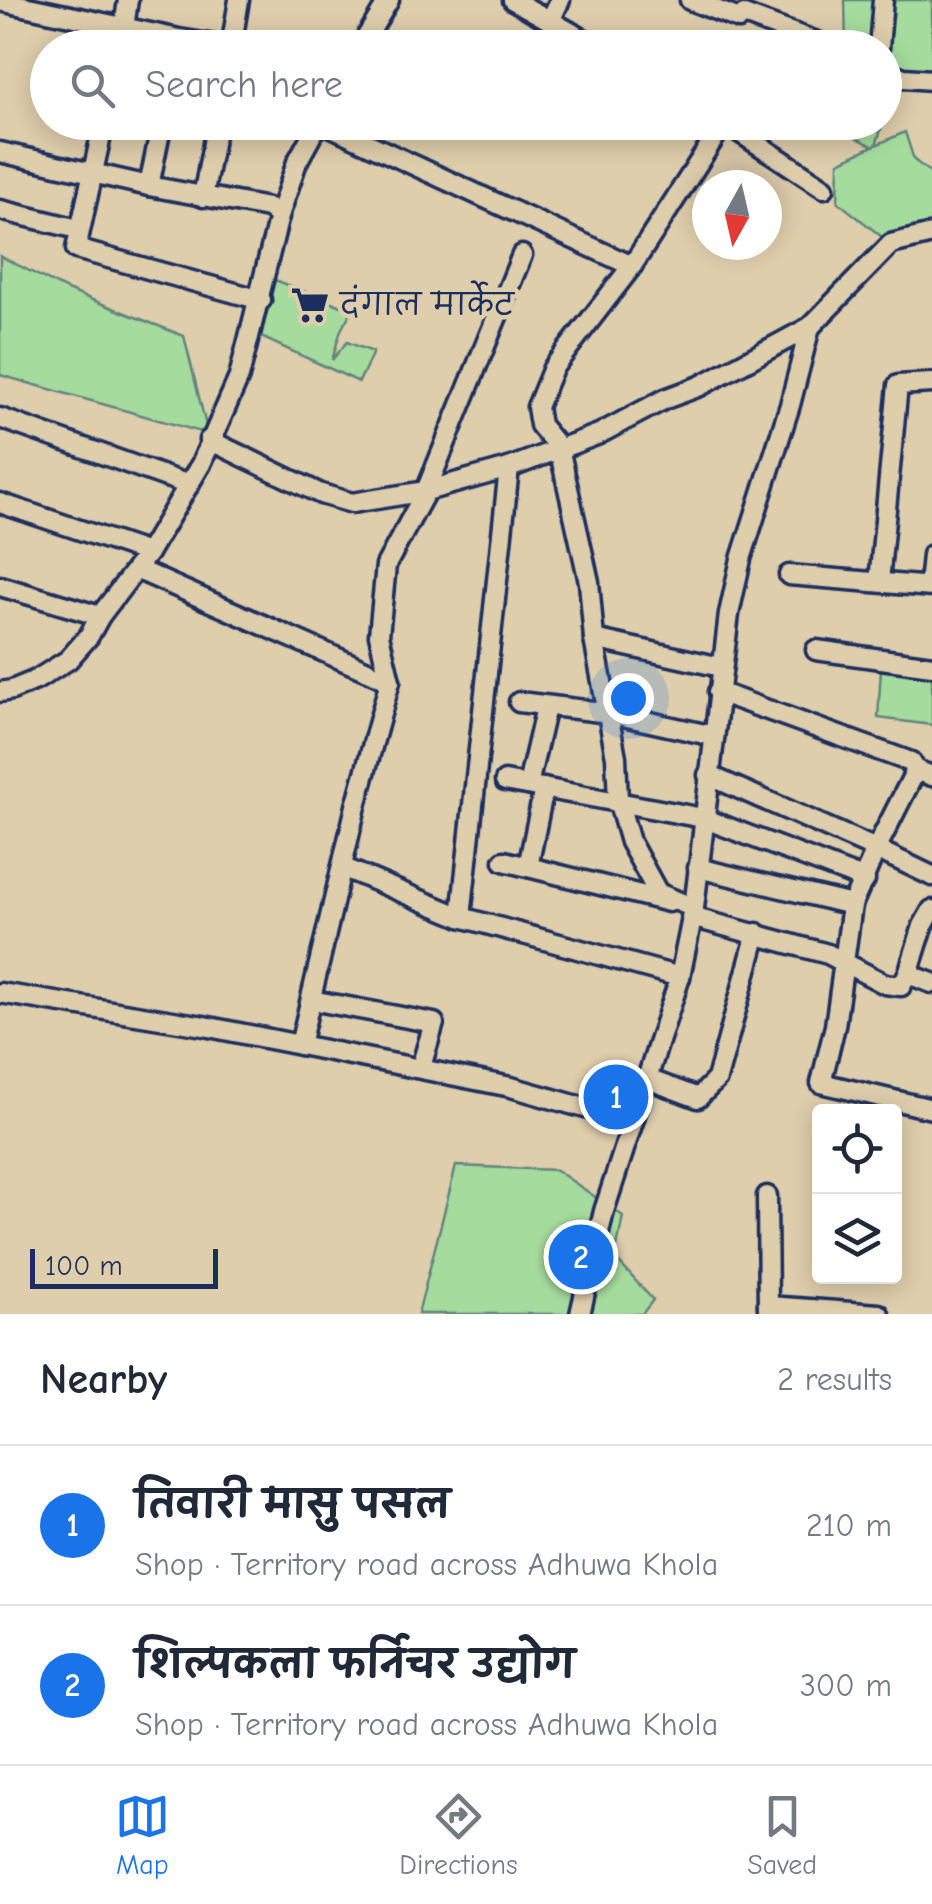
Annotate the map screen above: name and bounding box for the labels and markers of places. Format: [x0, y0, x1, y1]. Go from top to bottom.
place label: दंगाल मार्केट [338, 280, 516, 323]
supermarket icon: दंगाल मार्केट [289, 284, 331, 326]
pin: 1 [584, 1060, 648, 1134]
pin: 2 [548, 1220, 614, 1294]

